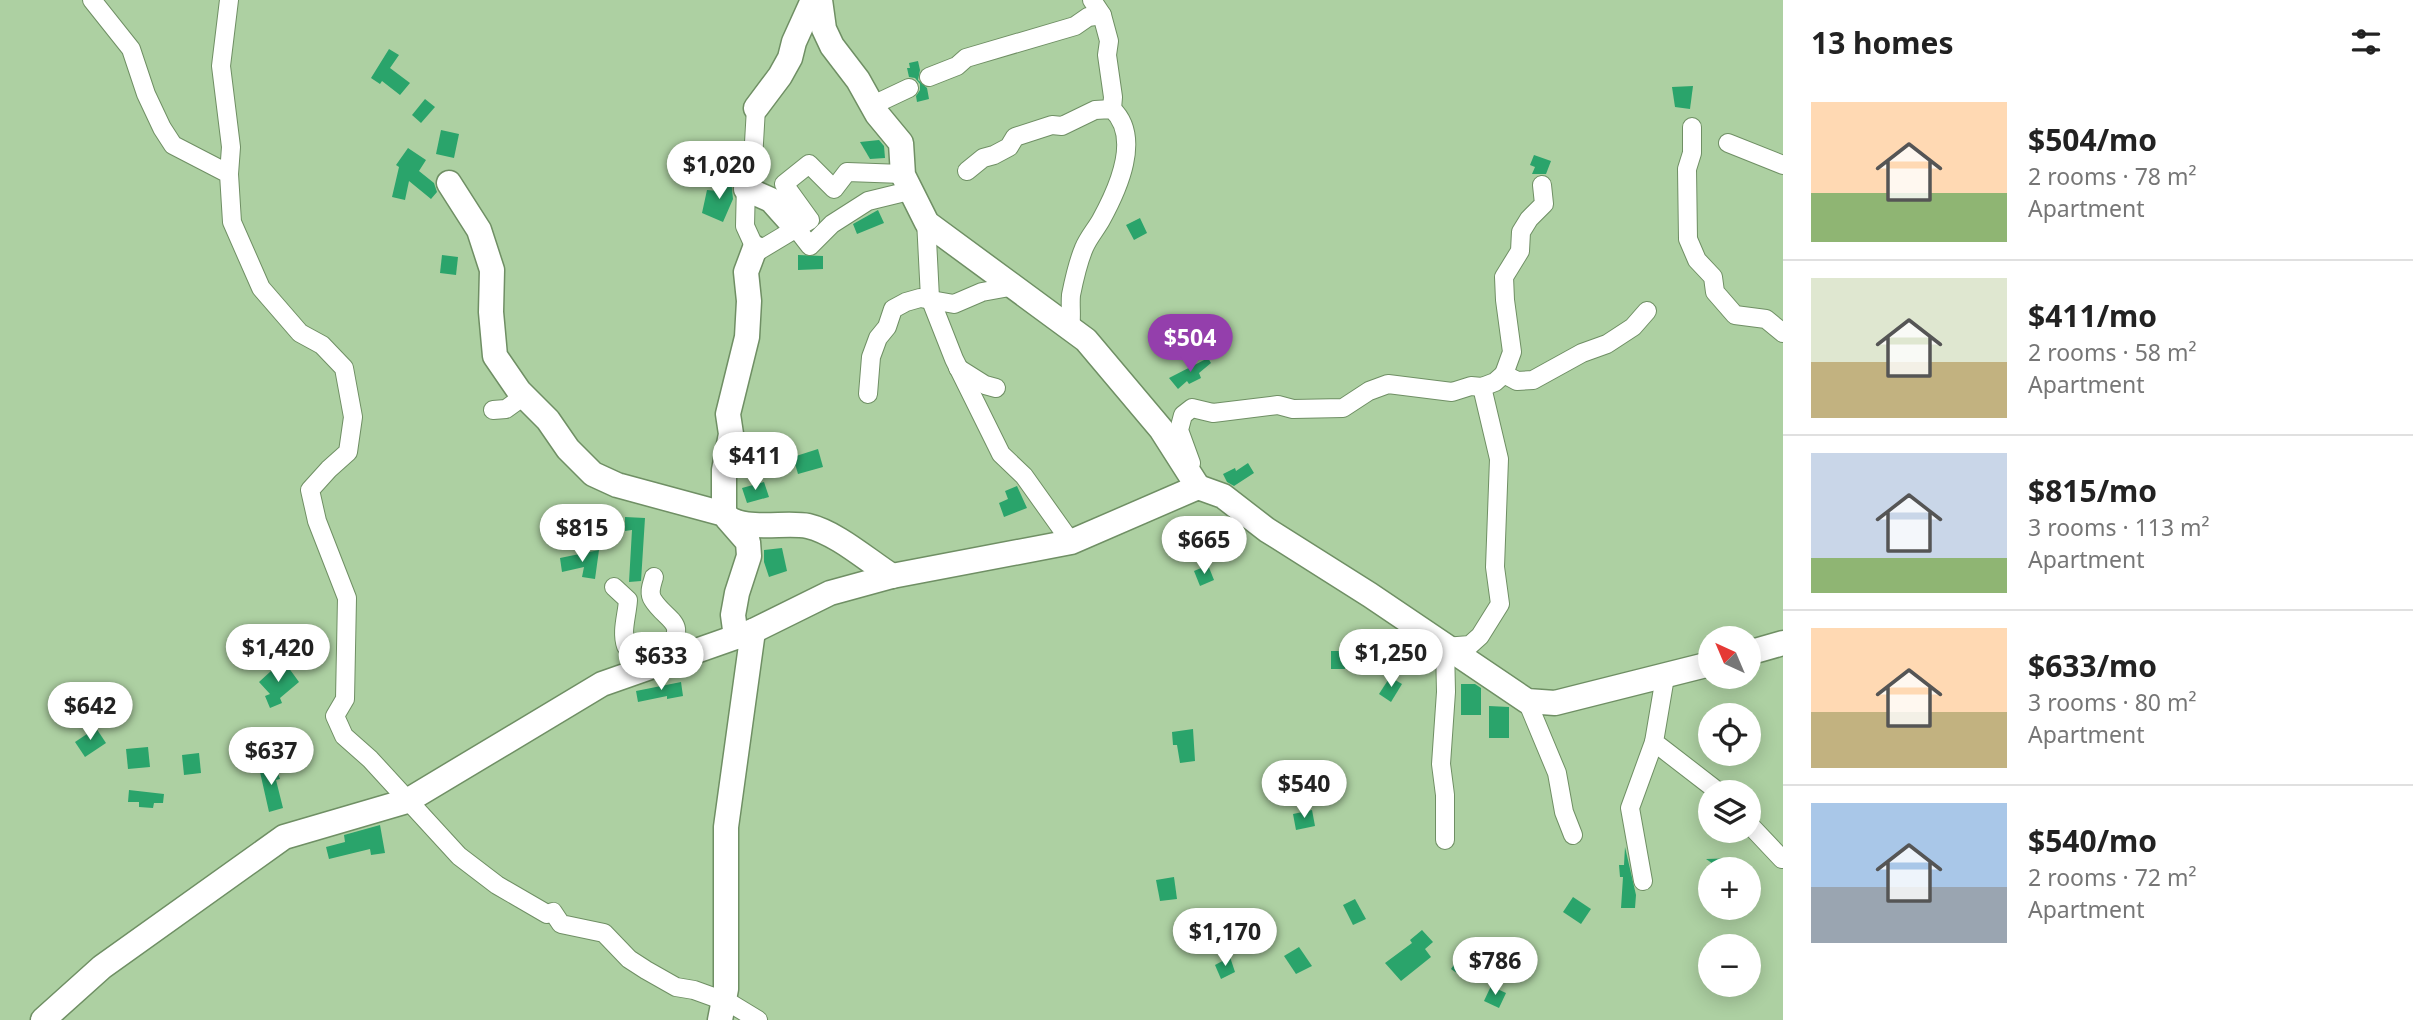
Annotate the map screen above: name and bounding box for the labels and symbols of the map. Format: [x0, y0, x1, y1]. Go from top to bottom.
pin: $1,020 [662, 142, 776, 201]
pin: $504 [1149, 314, 1231, 374]
pin: $411 [714, 433, 796, 492]
pin: $815 [541, 504, 623, 564]
pin: $665 [1163, 516, 1245, 576]
pin: $1,420 [221, 624, 335, 684]
north arrow [1698, 626, 1760, 690]
pin: $1,250 [1334, 630, 1448, 689]
pin: $633 [620, 632, 702, 692]
pin: $642 [49, 682, 131, 742]
pin: $637 [230, 728, 312, 787]
pin: $540 [1263, 760, 1345, 820]
pin: $1,170 [1168, 908, 1282, 968]
pin: $786 [1454, 937, 1536, 997]

